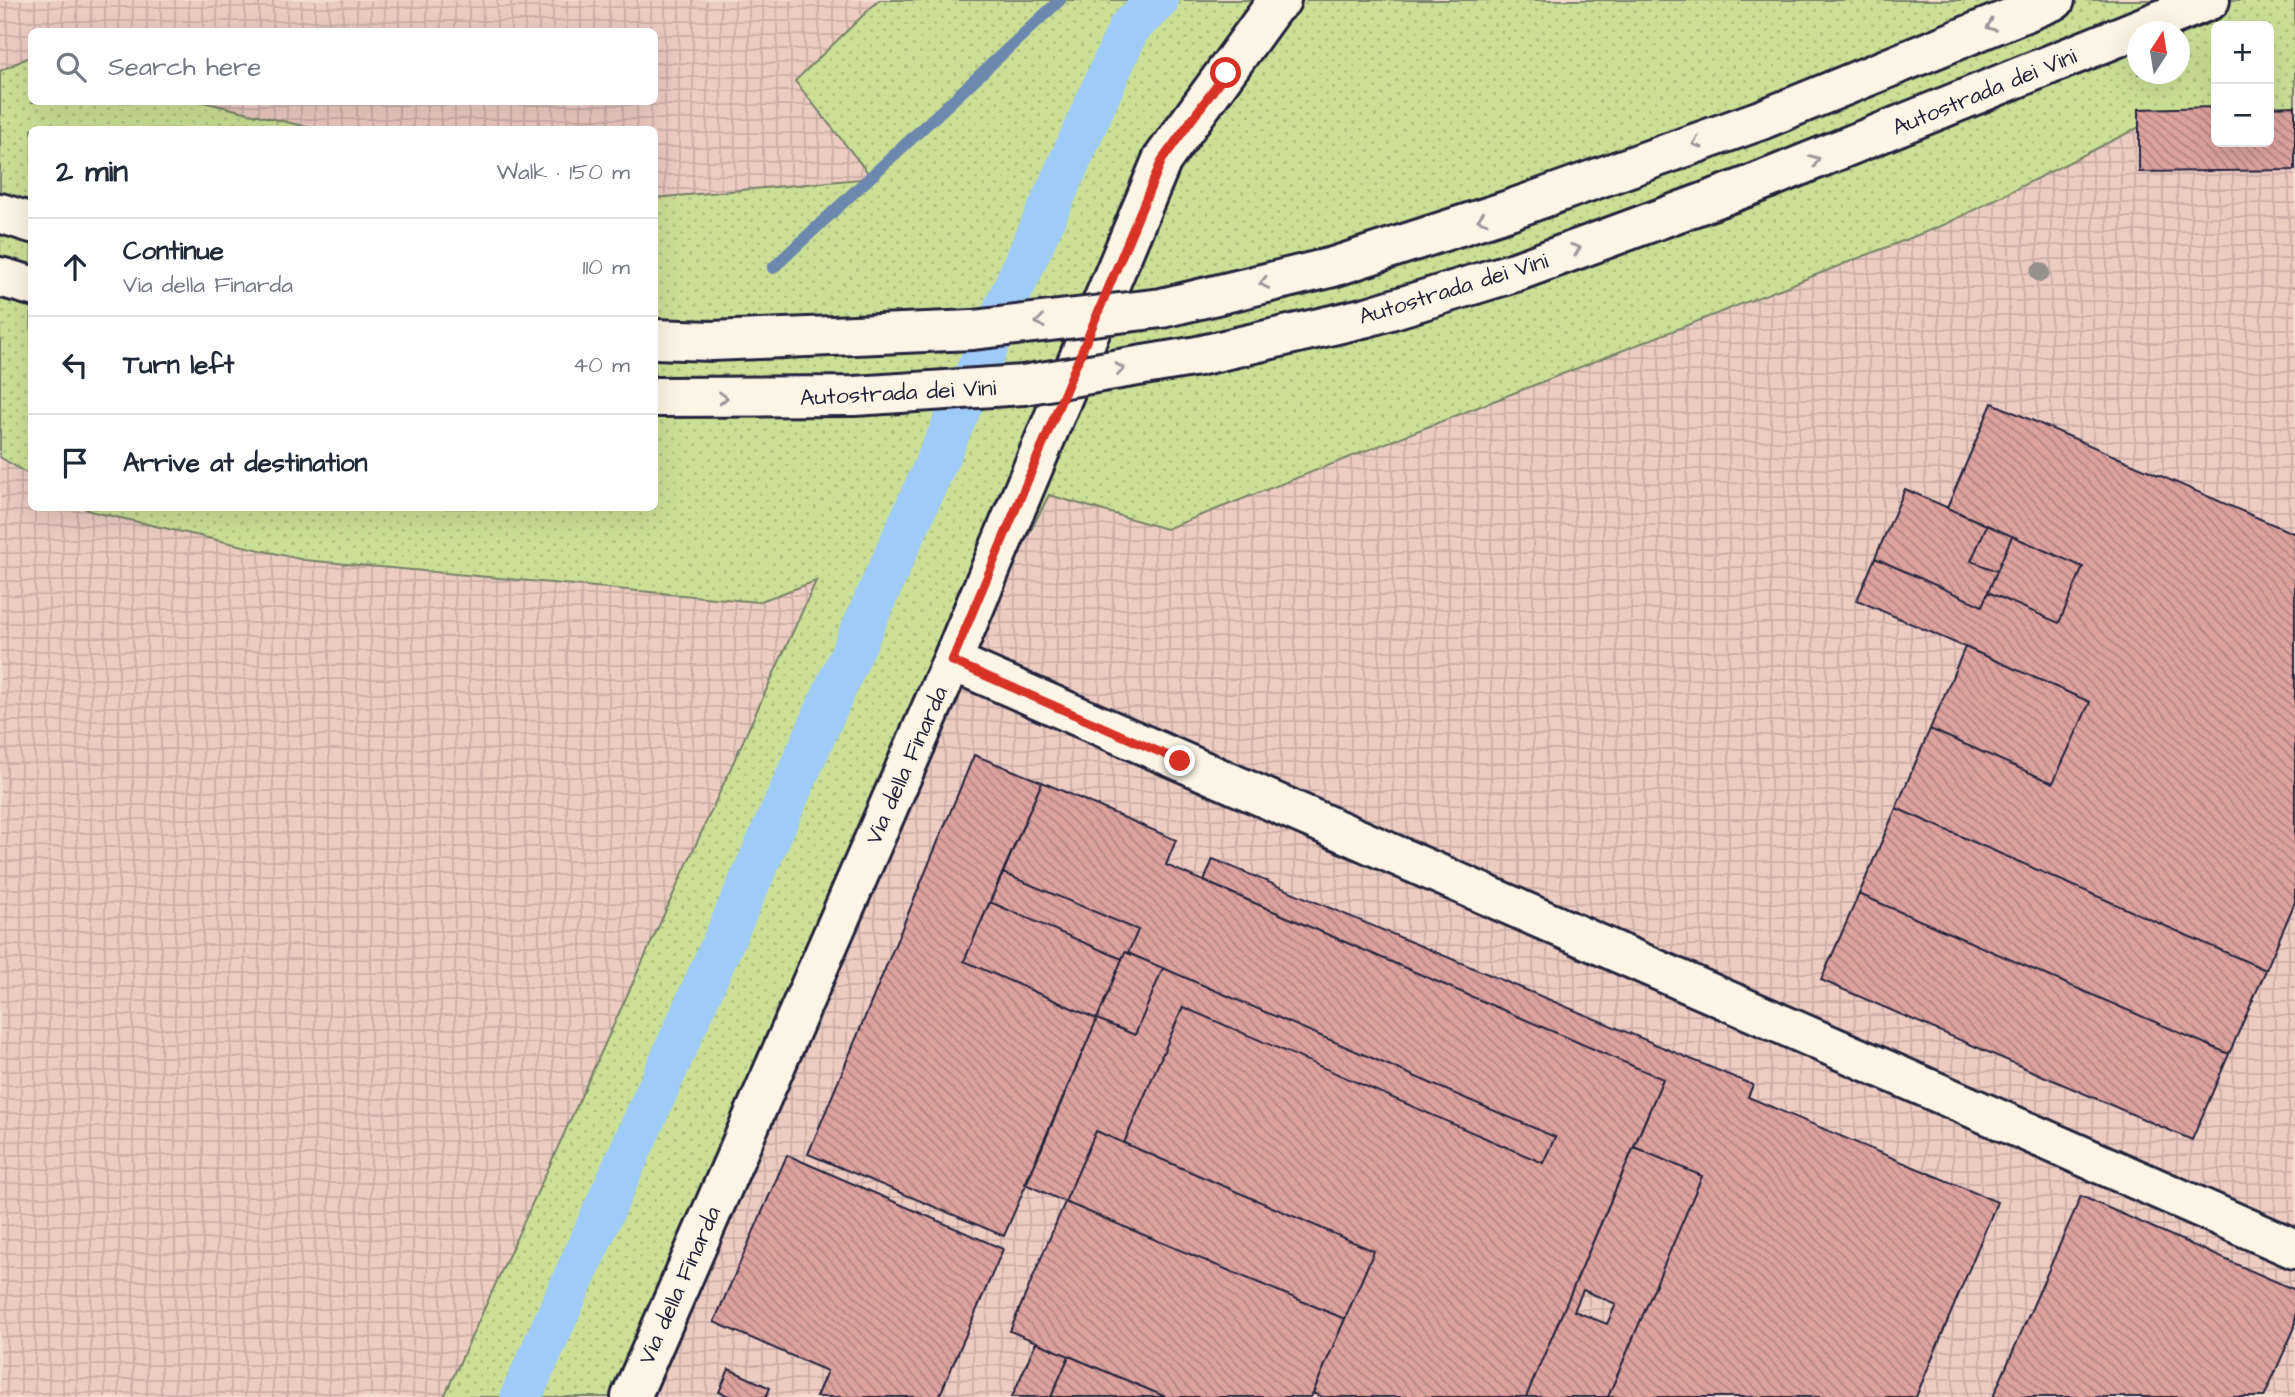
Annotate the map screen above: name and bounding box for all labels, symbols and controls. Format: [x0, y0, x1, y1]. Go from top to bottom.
one-way arrow [1986, 18, 1999, 32]
north arrow [2127, 21, 2190, 84]
map controls [2211, 21, 2274, 147]
button: + [2211, 21, 2274, 84]
search box [28, 28, 658, 105]
street label: Autostrada dei Vini [1887, 40, 2082, 144]
icon: search [52, 48, 90, 86]
text: Search here [108, 49, 261, 85]
route start [1210, 57, 1241, 88]
button: − [2211, 84, 2274, 147]
one-way arrow [1691, 135, 1703, 149]
text: 2 min [56, 151, 128, 193]
one-way arrow [1809, 154, 1821, 168]
text: Walk · 150 m [496, 156, 630, 188]
one-way arrow [1477, 211, 1489, 225]
text: Continue [123, 233, 224, 269]
one-way arrow [1570, 243, 1582, 257]
street label: Autostrada dei Vini [1355, 245, 1552, 333]
icon: ahead [56, 248, 94, 286]
text: 110 m [582, 251, 630, 283]
text: Via della Finarda [123, 269, 293, 301]
one-way arrow [1258, 275, 1270, 289]
one-way arrow [1035, 314, 1046, 329]
icon: left [56, 346, 94, 384]
text: Turn left [123, 347, 234, 383]
text: 40 m [573, 349, 630, 381]
one-way arrow [1114, 362, 1126, 377]
street label: Autostrada dei Vini [799, 372, 997, 414]
one-way arrow [717, 391, 728, 406]
icon: arrive [56, 444, 94, 482]
text: Arrive at destination [123, 445, 368, 481]
street label: Via della Finarda [858, 681, 956, 850]
route end [1164, 745, 1195, 776]
street label: Via della Finarda [631, 1201, 729, 1370]

